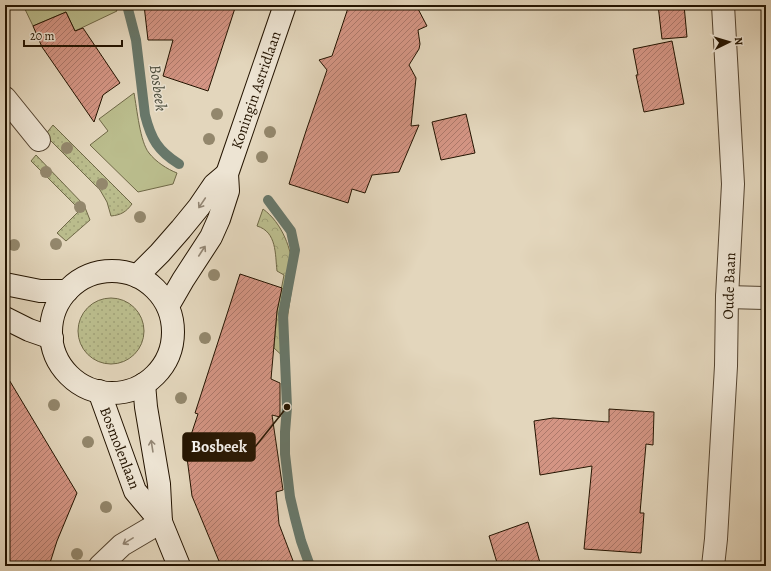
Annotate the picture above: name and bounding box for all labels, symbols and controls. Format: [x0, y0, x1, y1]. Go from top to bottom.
scale bar [24, 22, 122, 48]
north arrow [709, 22, 749, 62]
text: 20 m [30, 28, 54, 44]
street label: Koningin Astridlaan [226, 28, 286, 152]
text: N [731, 37, 746, 46]
water label: Bosbeek [144, 63, 172, 113]
one-way arrow [198, 197, 206, 208]
one-way arrow [199, 245, 207, 257]
street label: Oude Baan [718, 252, 740, 320]
street label: Bosmolenlaan [95, 404, 145, 492]
callout: Bosbeek [183, 433, 255, 461]
text: Bosbeek [191, 436, 248, 458]
one-way arrow [148, 440, 156, 453]
one-way arrow [122, 538, 134, 546]

